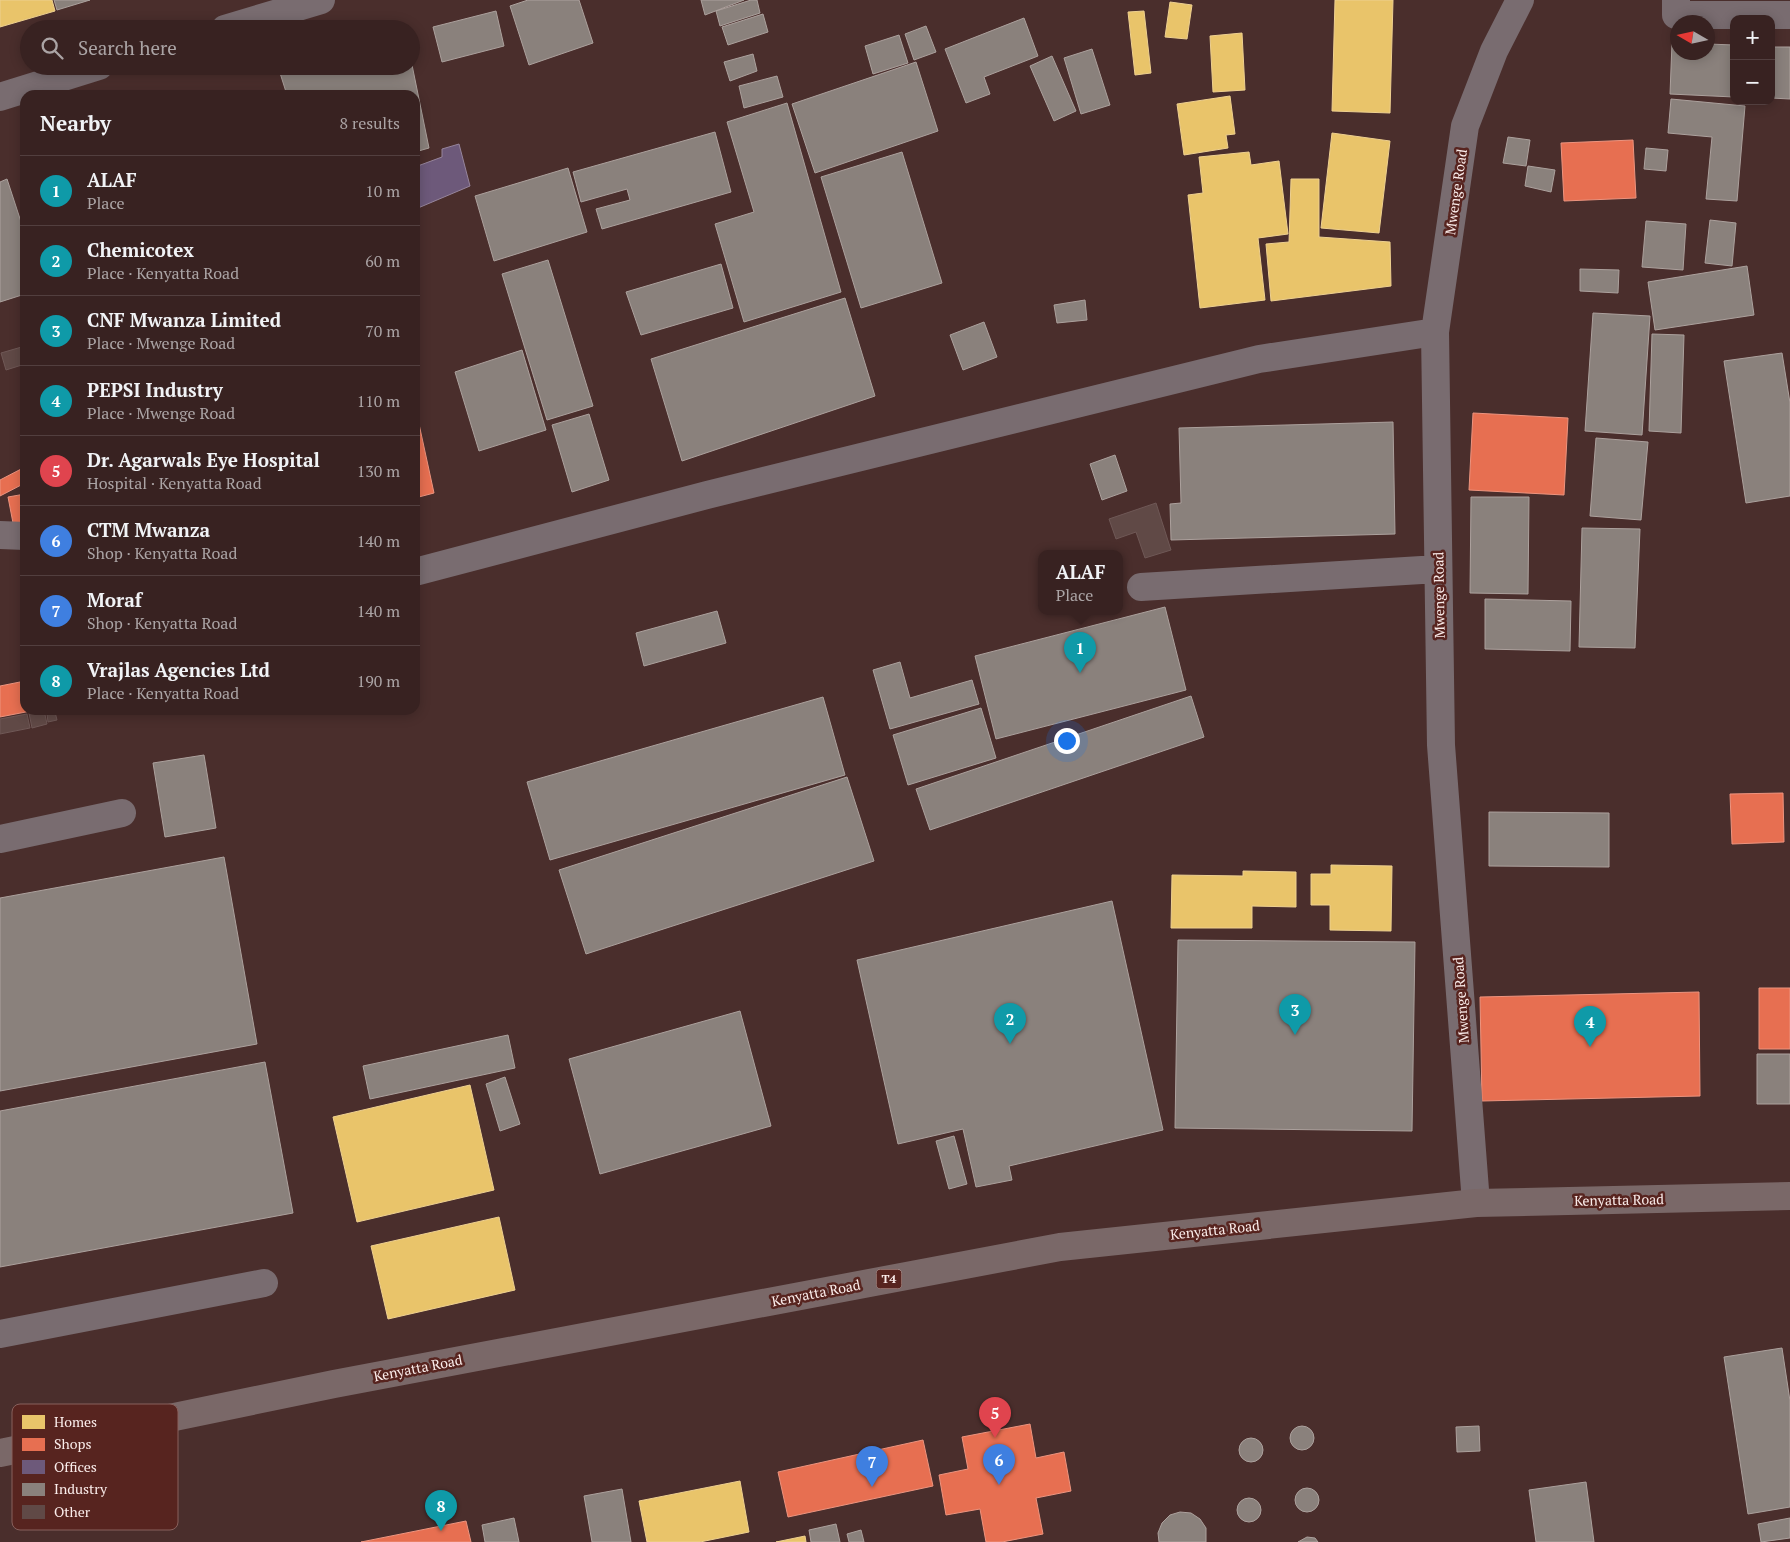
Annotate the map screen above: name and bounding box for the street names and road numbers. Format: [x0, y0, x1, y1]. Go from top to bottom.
street label: Mwenge Road [1440, 148, 1471, 236]
street label: Mwenge Road [1428, 551, 1449, 638]
street label: Mwenge Road [1448, 956, 1473, 1044]
street label: Kenyatta Road [1574, 1189, 1664, 1210]
street label: Kenyatta Road [1169, 1215, 1261, 1244]
road number: T4 [876, 1270, 902, 1288]
street label: Kenyatta Road [770, 1275, 862, 1310]
street label: Kenyatta Road [372, 1350, 464, 1385]

